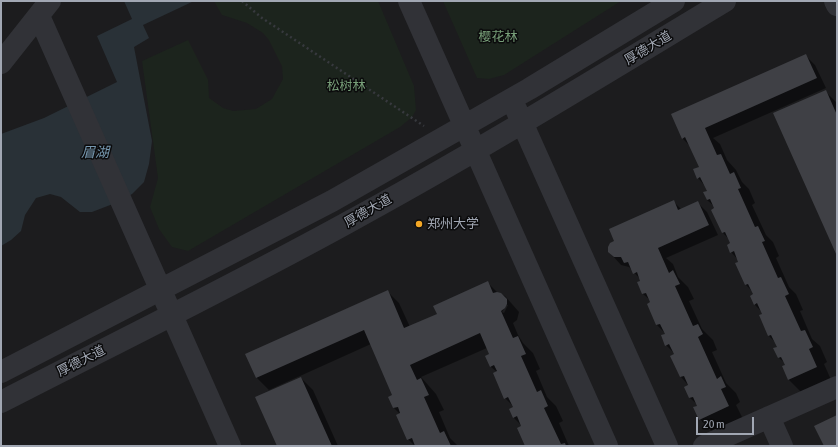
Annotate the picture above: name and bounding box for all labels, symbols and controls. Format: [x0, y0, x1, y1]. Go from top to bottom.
street label: 厚德大道 [622, 28, 674, 68]
park label: 樱花林 [479, 29, 517, 45]
park label: 松树林 [327, 78, 365, 94]
water label: 眉湖 [81, 145, 109, 161]
street label: 厚德大道 [342, 191, 394, 231]
place label: 郑州大学 [427, 216, 479, 232]
marker: 郑州大学 [414, 219, 424, 229]
street label: 厚德大道 [54, 342, 108, 380]
scale bar [698, 409, 756, 435]
text: 20 m [703, 417, 725, 431]

